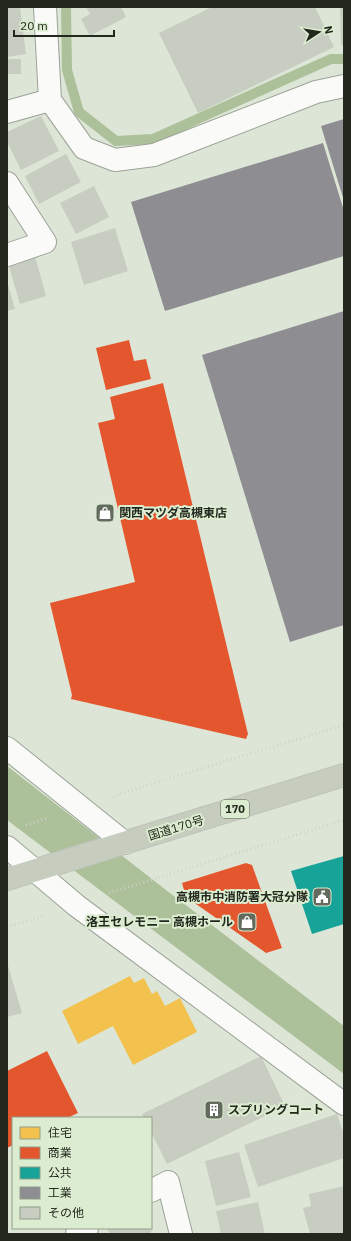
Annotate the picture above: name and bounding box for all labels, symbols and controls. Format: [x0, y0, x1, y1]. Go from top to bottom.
scale bar [14, 12, 114, 38]
north arrow [299, 12, 339, 52]
text: 20 m [20, 18, 48, 33]
text: N [321, 25, 336, 35]
shop icon: 関西マツダ高槻東店 [94, 502, 116, 524]
place label: 関西マツダ高槻東店 [119, 505, 227, 520]
road number: 170 [221, 800, 249, 818]
street label: 国道170号 [146, 812, 206, 843]
public building icon: 高槻市中消防署大冠分隊 [311, 886, 333, 908]
place label: 高槻市中消防署大冠分隊 [176, 889, 308, 904]
shop icon: 洛王セレモニー 高槻ホール [236, 911, 258, 933]
place label: 洛王セレモニー 高槻ホール [86, 914, 233, 929]
building icon: スプリングコート [203, 1099, 225, 1121]
place label: スプリングコート [228, 1102, 324, 1117]
legend [12, 1117, 152, 1229]
text: 住宅 [48, 1125, 72, 1140]
text: 商業 [48, 1145, 72, 1160]
text: 公共 [48, 1165, 72, 1180]
text: 工業 [48, 1185, 72, 1200]
text: その他 [48, 1205, 84, 1220]

